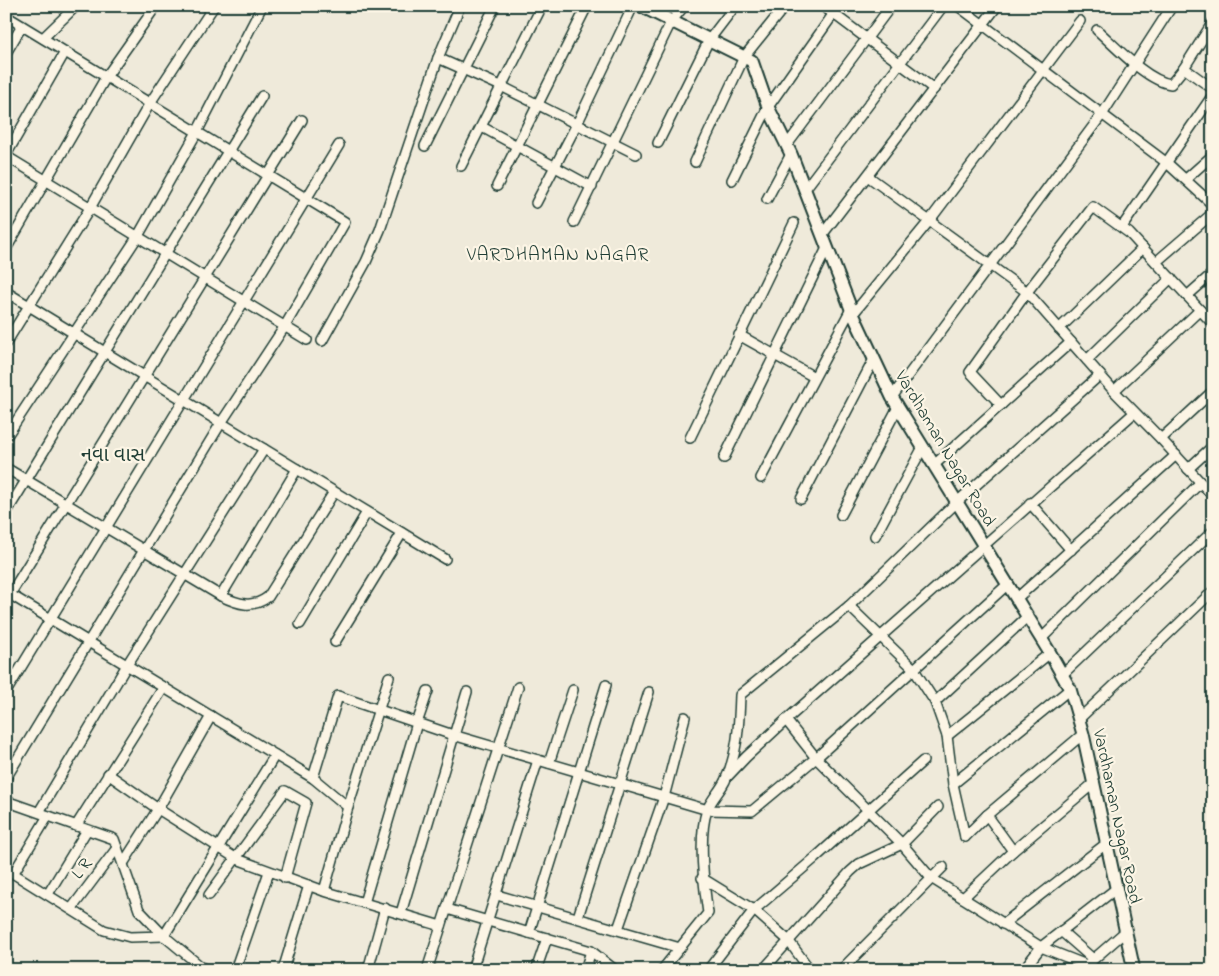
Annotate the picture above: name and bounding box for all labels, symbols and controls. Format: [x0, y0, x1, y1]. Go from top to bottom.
district label: VARDHAMAN NAGAR [466, 242, 649, 269]
street label: Vardhaman Nagar Road [886, 365, 1001, 533]
district label: નવા વાસ [81, 442, 146, 471]
street label: Vardhaman Nagar Road [1084, 726, 1147, 906]
street label: L R [66, 853, 99, 885]

